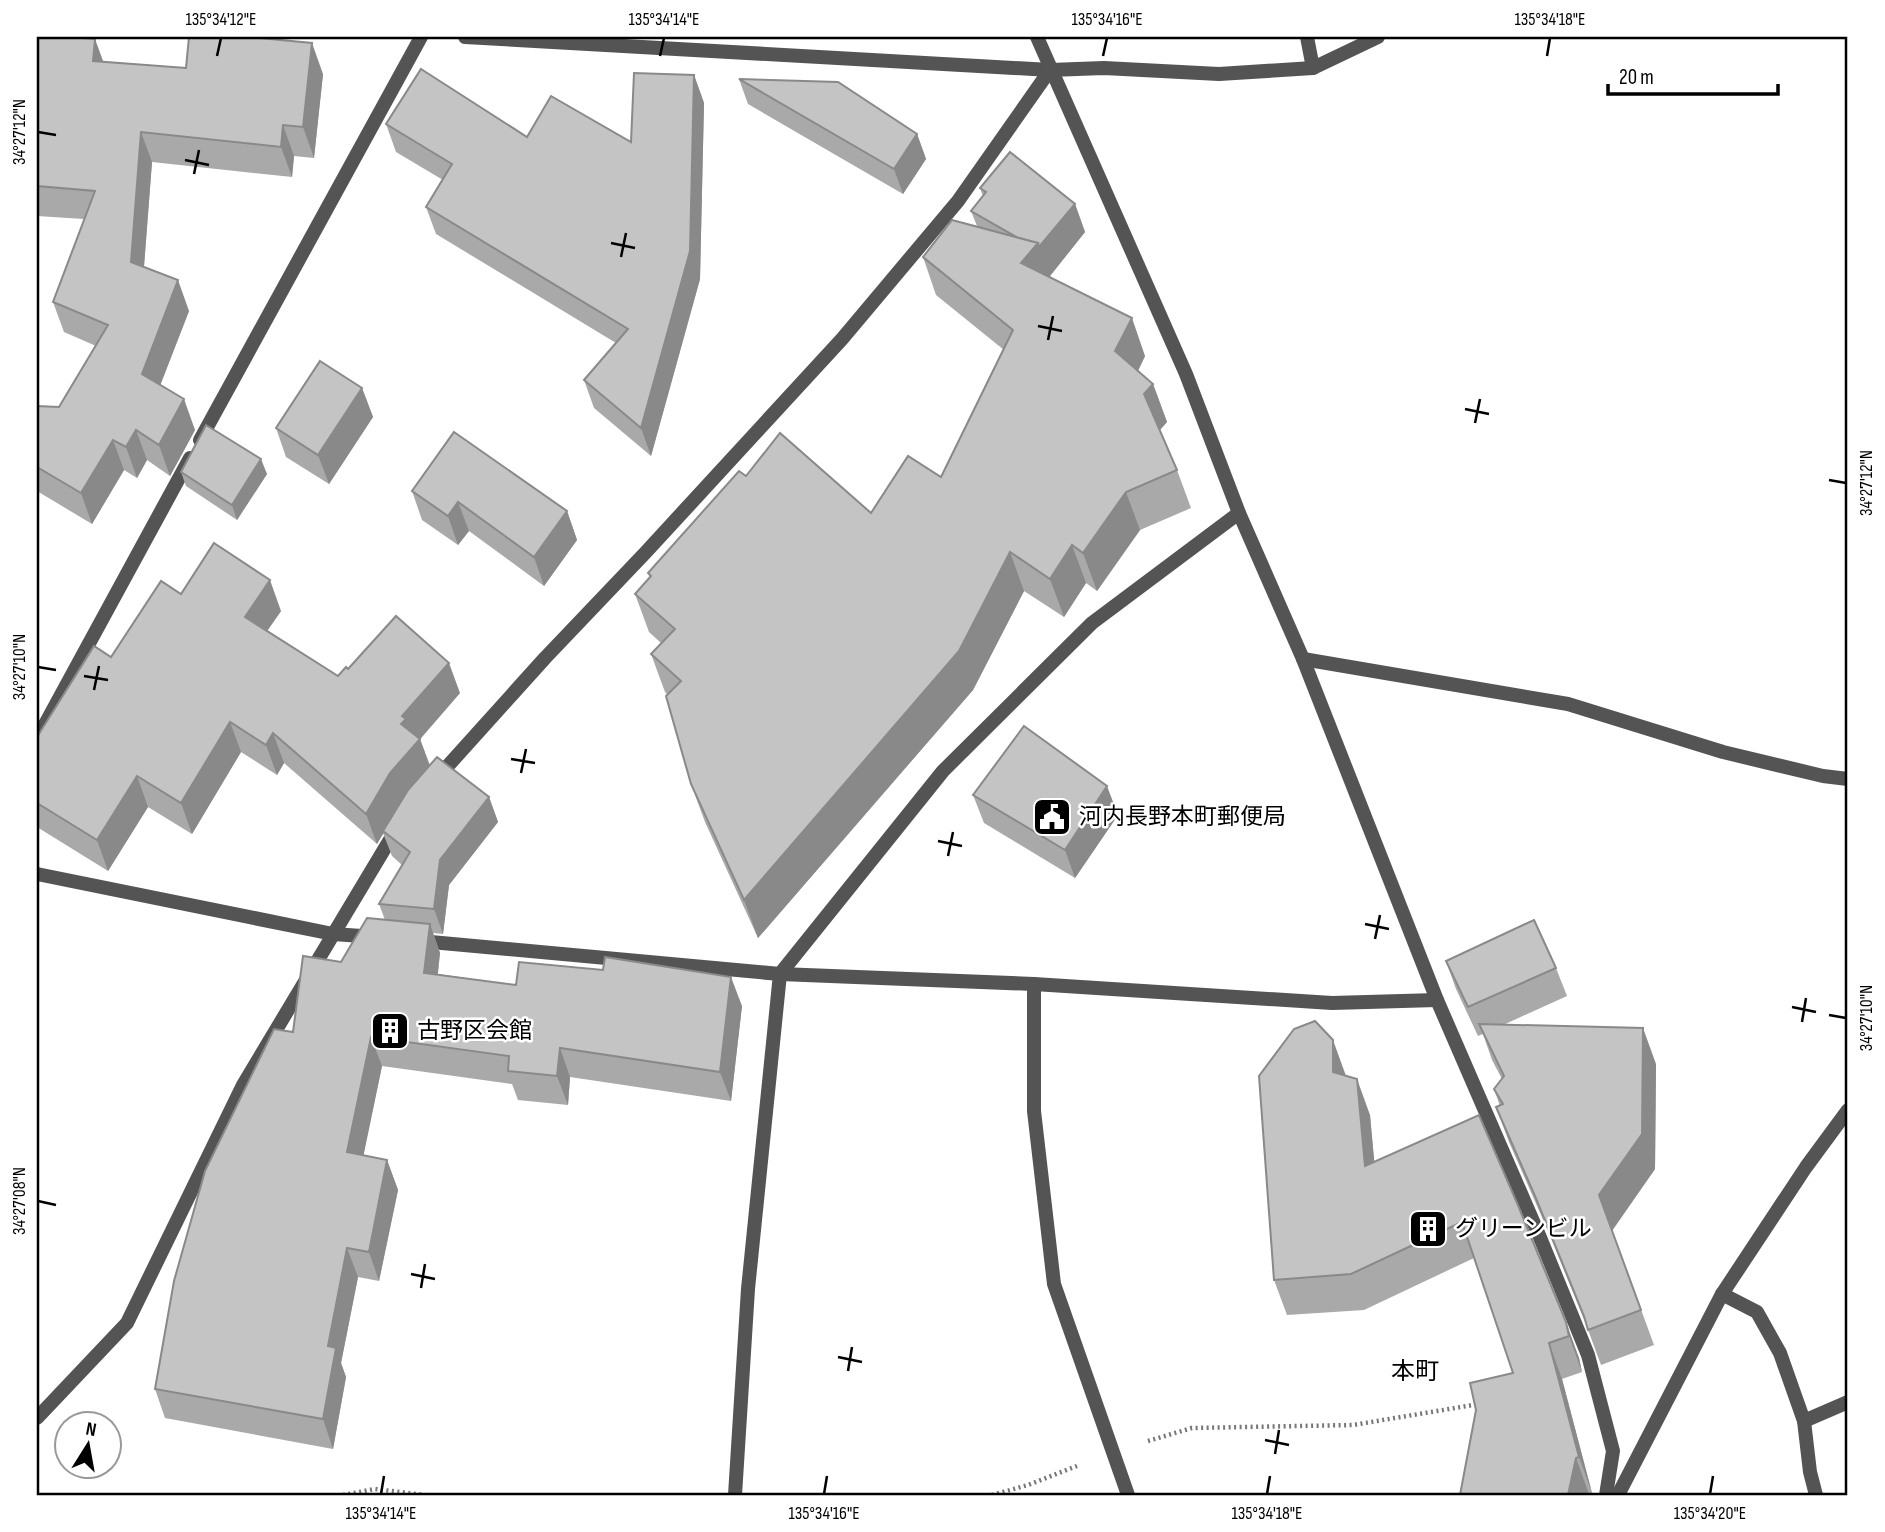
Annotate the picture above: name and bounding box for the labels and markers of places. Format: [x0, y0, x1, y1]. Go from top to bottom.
public building icon: 河内長野本町郵便局 [1031, 796, 1073, 838]
place label: 河内長野本町郵便局 [1079, 803, 1286, 831]
building icon: 古野区会館 [369, 1010, 411, 1052]
place label: 古野区会館 [417, 1017, 532, 1045]
building icon: グリーンビル [1407, 1208, 1449, 1250]
place label: グリーンビル [1455, 1215, 1592, 1243]

